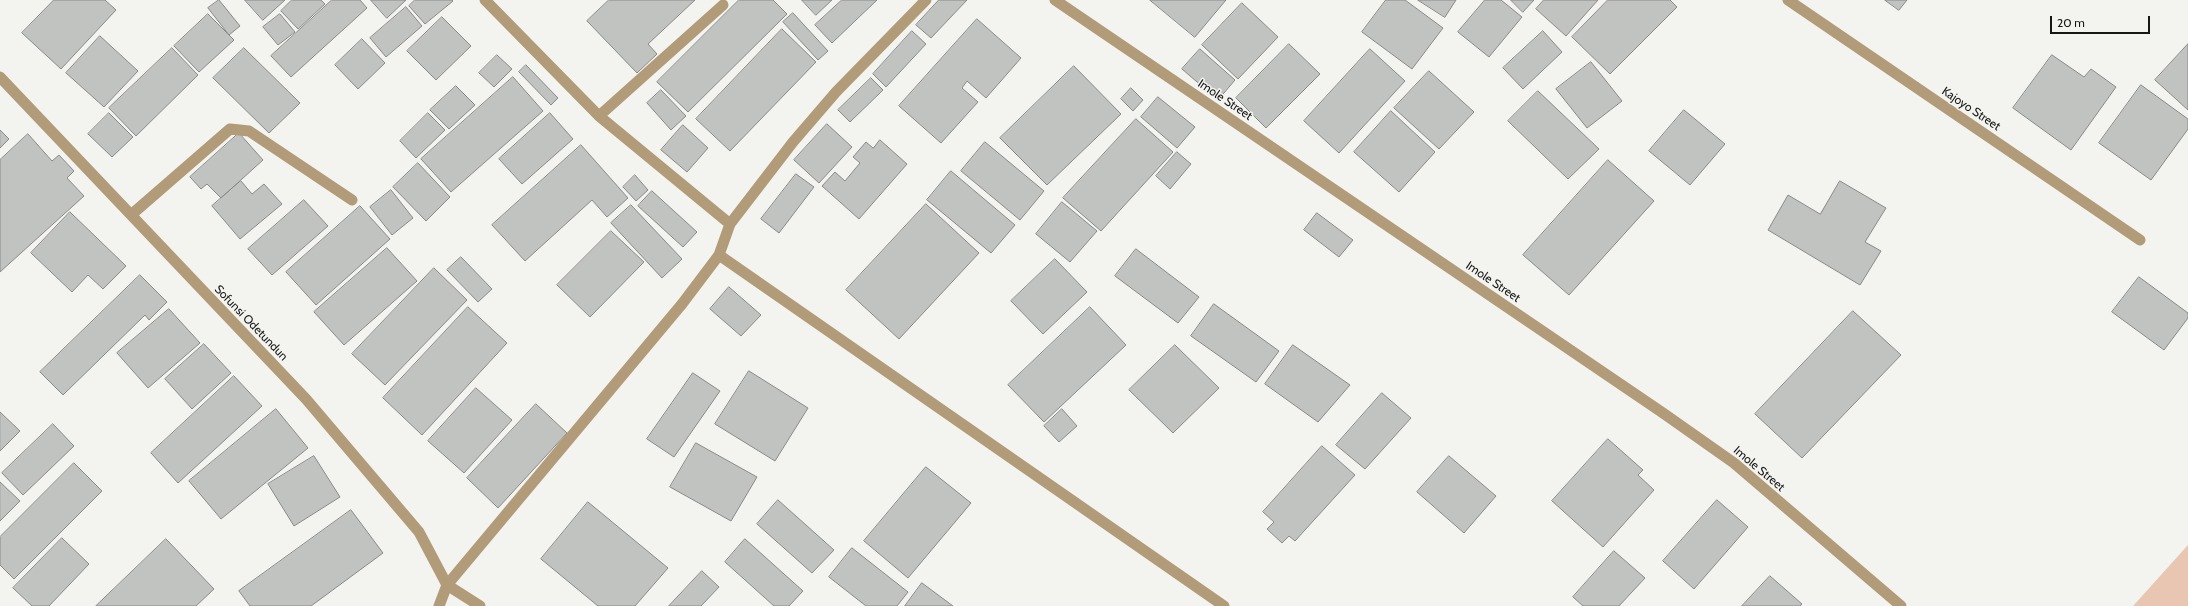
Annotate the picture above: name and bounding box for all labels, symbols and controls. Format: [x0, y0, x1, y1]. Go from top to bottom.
scale bar [2052, 8, 2152, 34]
text: 20 m [2057, 15, 2085, 30]
street label: Imole Street [1195, 77, 1255, 123]
street label: Kajoyo Street [1939, 84, 2003, 134]
street label: Imole Street [1463, 259, 1523, 305]
street label: Sofunsi Odetundun [211, 282, 291, 364]
street label: Imole Street [1730, 443, 1788, 495]

